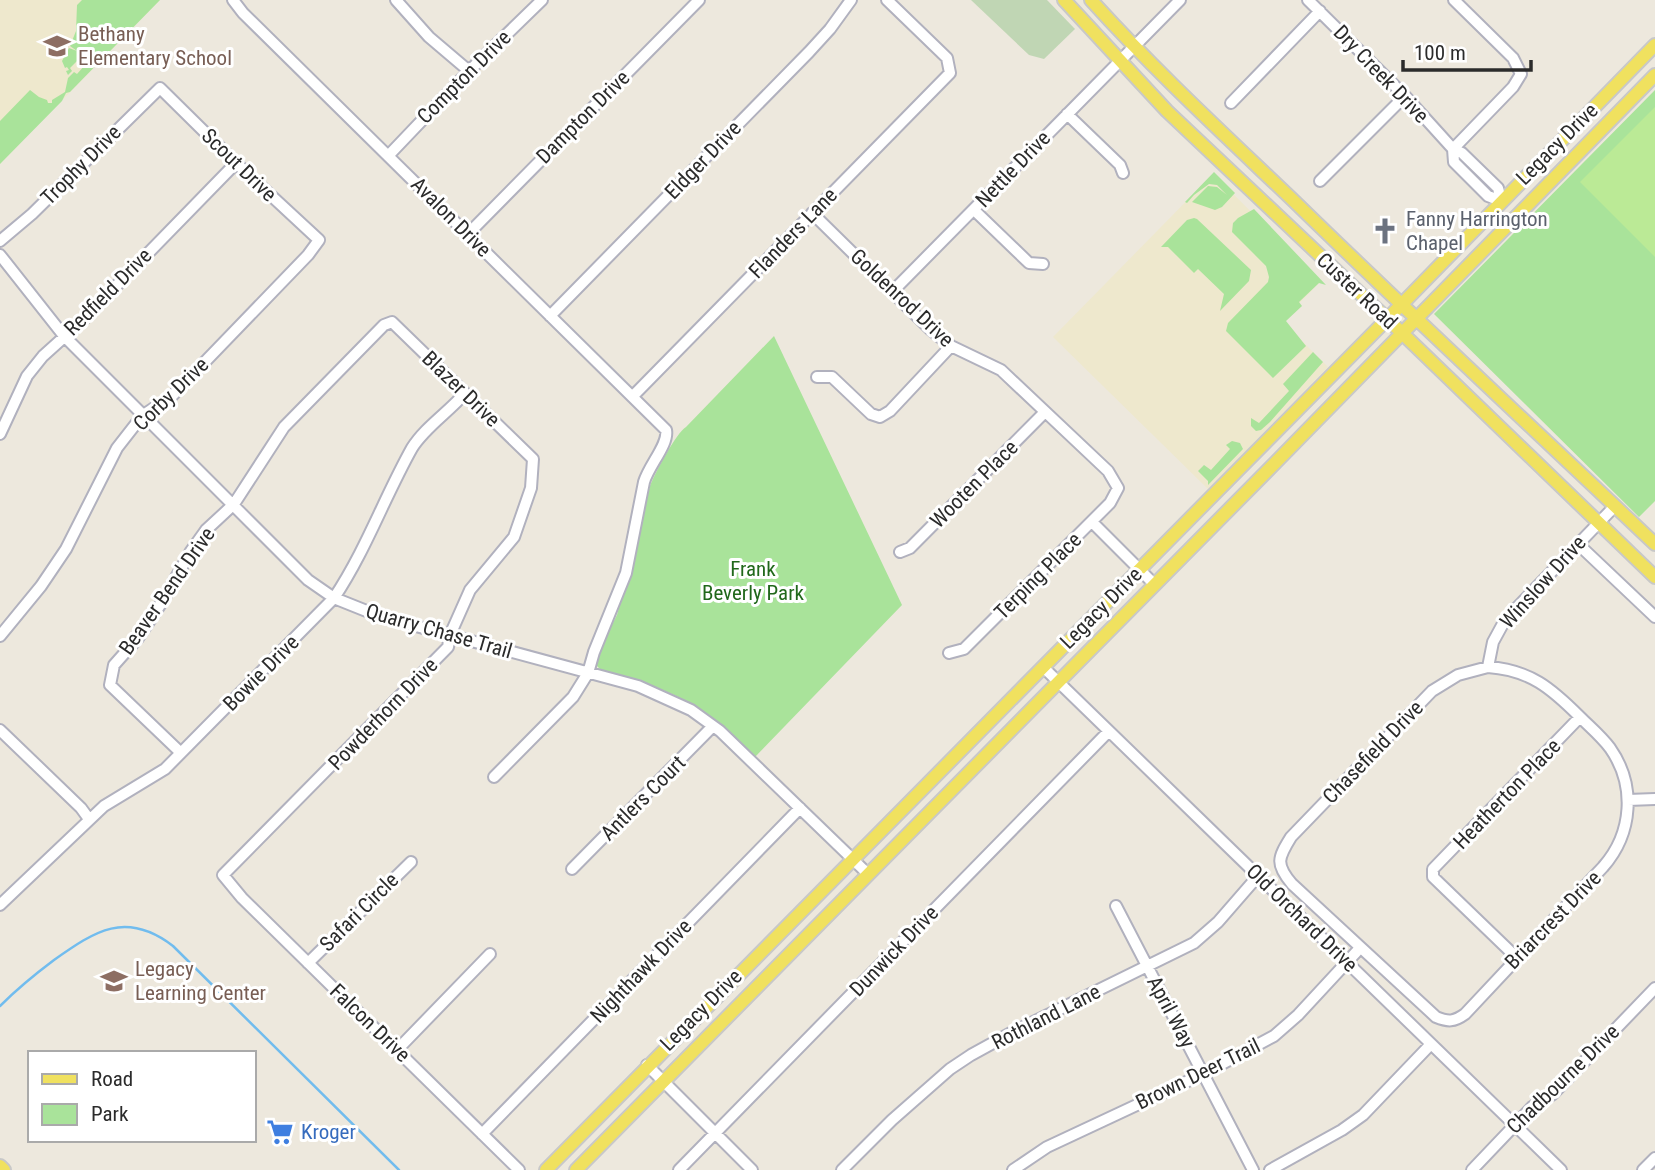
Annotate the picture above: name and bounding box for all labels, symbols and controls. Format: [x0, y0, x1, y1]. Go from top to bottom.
street label: Dry Creek Drive [1329, 20, 1434, 128]
place label: Bethany Elementary School [78, 22, 232, 70]
street label: Compton Drive [412, 25, 516, 129]
scale bar [1403, 28, 1531, 72]
school or university icon: Bethany Elementary School [42, 31, 72, 61]
text: 100 m [1414, 41, 1466, 65]
street label: Dampton Drive [532, 65, 635, 168]
street label: Legacy Drive [1511, 98, 1603, 190]
street label: Eldger Drive [660, 116, 746, 204]
street label: Trophy Drive [36, 120, 126, 210]
street label: Scout Drive [197, 124, 281, 206]
street label: Nettle Drive [971, 126, 1055, 212]
street label: Avalon Drive [406, 172, 496, 262]
street label: Flanders Lane [744, 183, 842, 283]
place label: Fanny Harrington Chapel [1406, 207, 1548, 255]
church icon: Fanny Harrington Chapel [1370, 216, 1400, 246]
street label: Redfield Drive [59, 243, 157, 341]
street label: Goldenrod Drive [846, 244, 959, 352]
street label: Custer Road [1312, 248, 1402, 334]
street label: Blazer Drive [417, 346, 505, 432]
street label: Corby Drive [129, 352, 213, 435]
street label: Wooten Place [925, 435, 1023, 533]
street label: Beaver Bend Drive [114, 523, 220, 659]
street label: Terping Place [990, 528, 1086, 624]
street label: Winslow Drive [1495, 531, 1591, 633]
park label: Frank Beverly Park [702, 557, 805, 605]
street label: Legacy Drive [1055, 562, 1147, 654]
street label: Quarry Chase Trail [363, 599, 515, 663]
street label: Bowie Drive [218, 630, 304, 716]
street label: Powderhorn Drive [324, 653, 443, 775]
street label: Chasefield Drive [1318, 695, 1428, 808]
street label: Heatherton Place [1448, 734, 1566, 854]
street label: Antlers Court [596, 751, 690, 845]
street label: Old Orchard Drive [1242, 859, 1363, 977]
street label: Briarcrest Drive [1500, 866, 1606, 974]
street label: Safari Circle [315, 868, 403, 956]
street label: Dunwick Drive [845, 901, 943, 1001]
street label: Nighthawk Drive [586, 914, 696, 1028]
place label: Legacy Learning Center [135, 957, 266, 1005]
street label: Legacy Drive [655, 964, 747, 1056]
school or university icon: Legacy Learning Center [99, 966, 129, 996]
street label: April Way [1142, 972, 1200, 1052]
street label: Falcon Drive [325, 979, 415, 1067]
street label: Rothland Lane [988, 979, 1104, 1055]
street label: Chadbourne Drive [1502, 1019, 1624, 1139]
street label: Brown Deer Trail [1132, 1034, 1264, 1114]
legend [28, 1051, 256, 1142]
text: Road [91, 1067, 133, 1091]
text: Park [91, 1102, 129, 1126]
supermarket icon: Kroger [265, 1117, 295, 1147]
place label: Kroger [301, 1120, 356, 1144]

